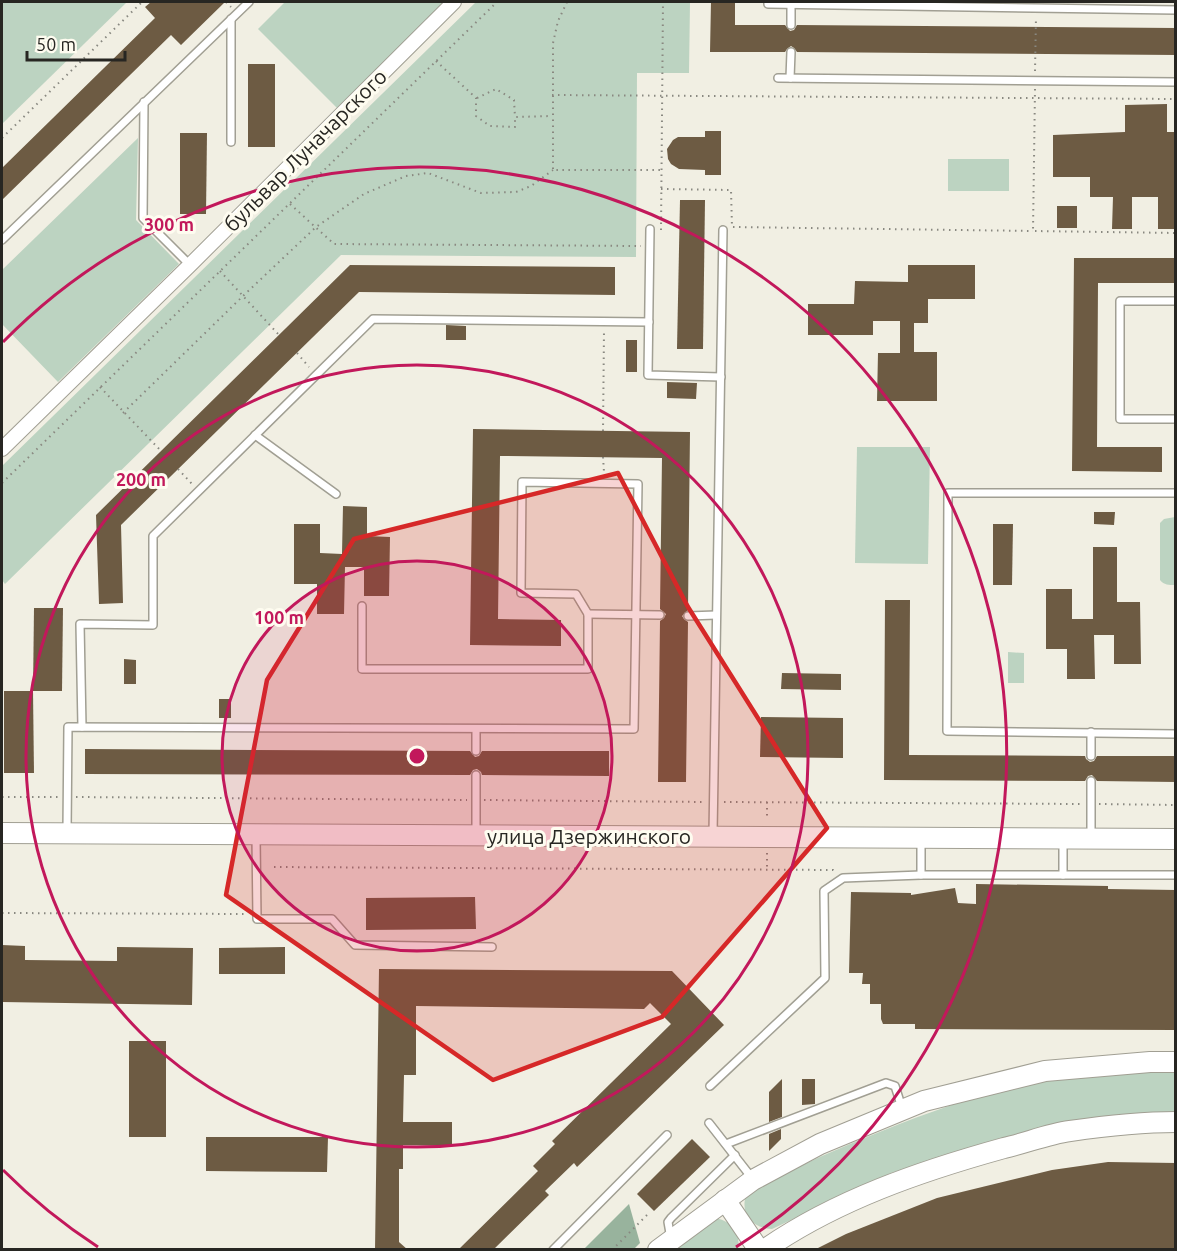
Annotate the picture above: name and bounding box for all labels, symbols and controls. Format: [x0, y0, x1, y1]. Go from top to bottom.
scale bar [27, 24, 124, 62]
text: 50 m [36, 34, 76, 54]
street label: бульвар Луначарского [219, 64, 391, 236]
text: 300 m [144, 214, 194, 234]
text: 200 m [116, 469, 166, 489]
text: 100 m [254, 607, 304, 627]
centre of rings [407, 746, 427, 766]
street label: улица Дзержинского [487, 824, 691, 848]

